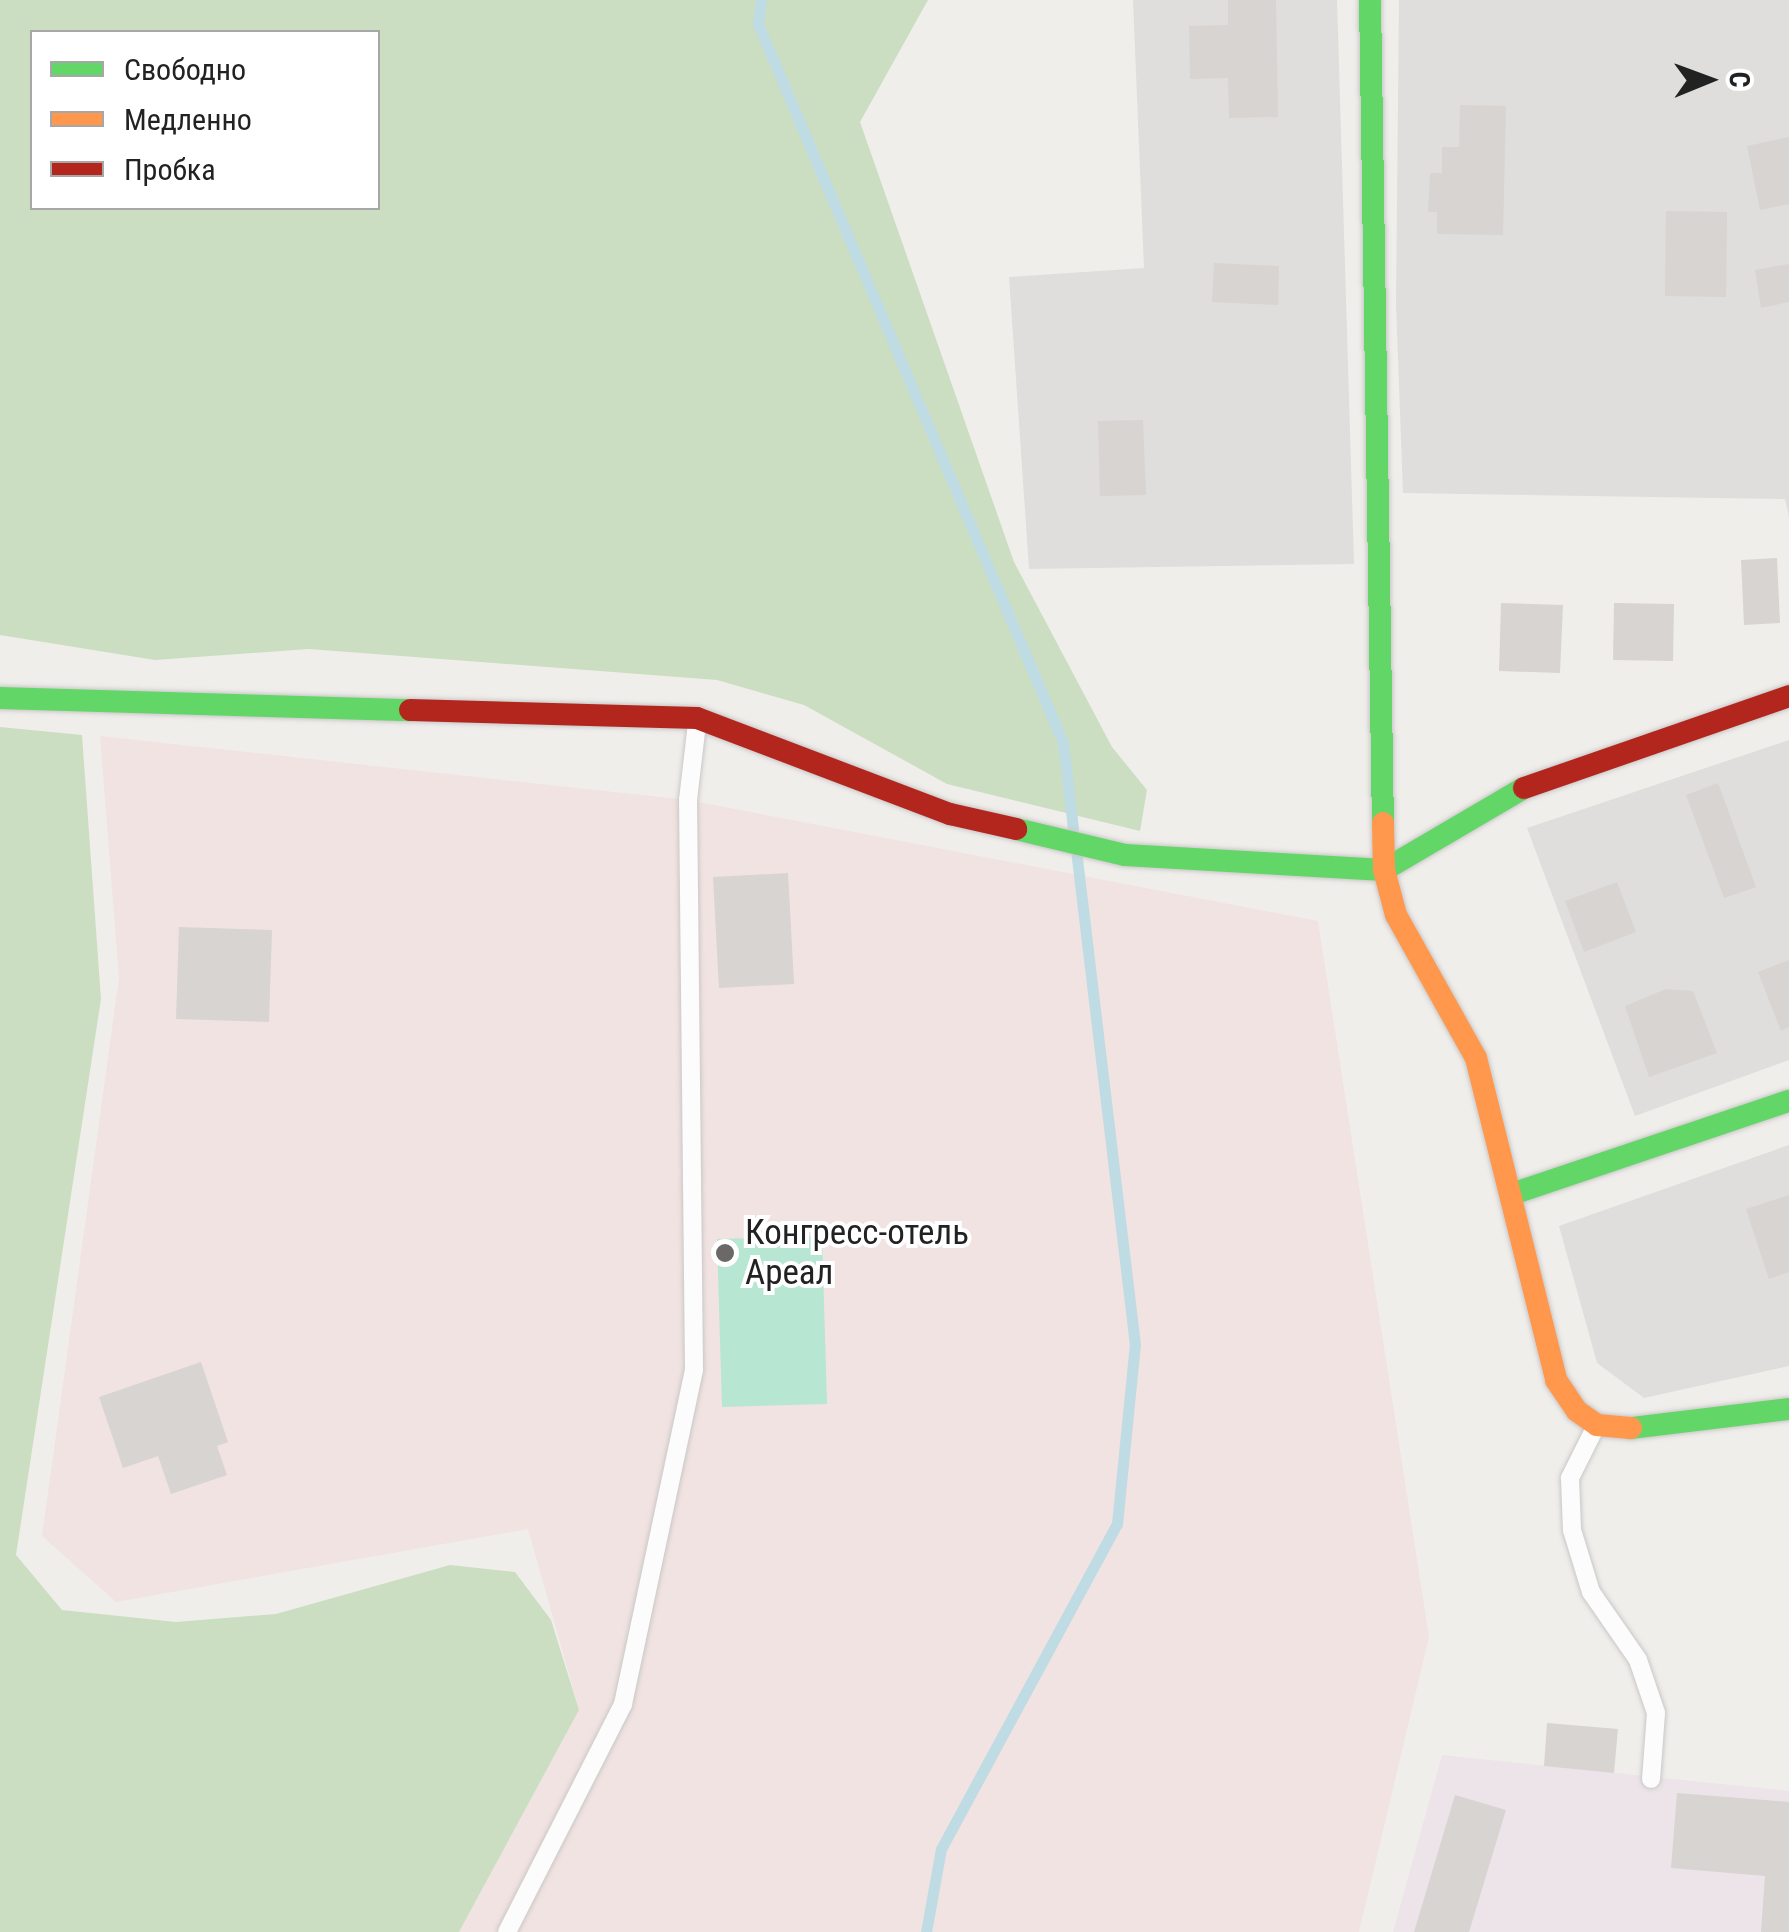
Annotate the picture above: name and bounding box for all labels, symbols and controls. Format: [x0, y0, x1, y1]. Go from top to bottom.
legend [30, 30, 380, 210]
north arrow [1659, 30, 1759, 130]
text: Свободно [124, 52, 246, 87]
text: С [1723, 71, 1756, 88]
text: Медленно [124, 102, 252, 137]
text: Пробка [124, 152, 216, 187]
place label: Конгресс-отель Ареал [745, 1212, 969, 1294]
marker: Конгресс-отель Ареал [714, 1242, 736, 1264]

